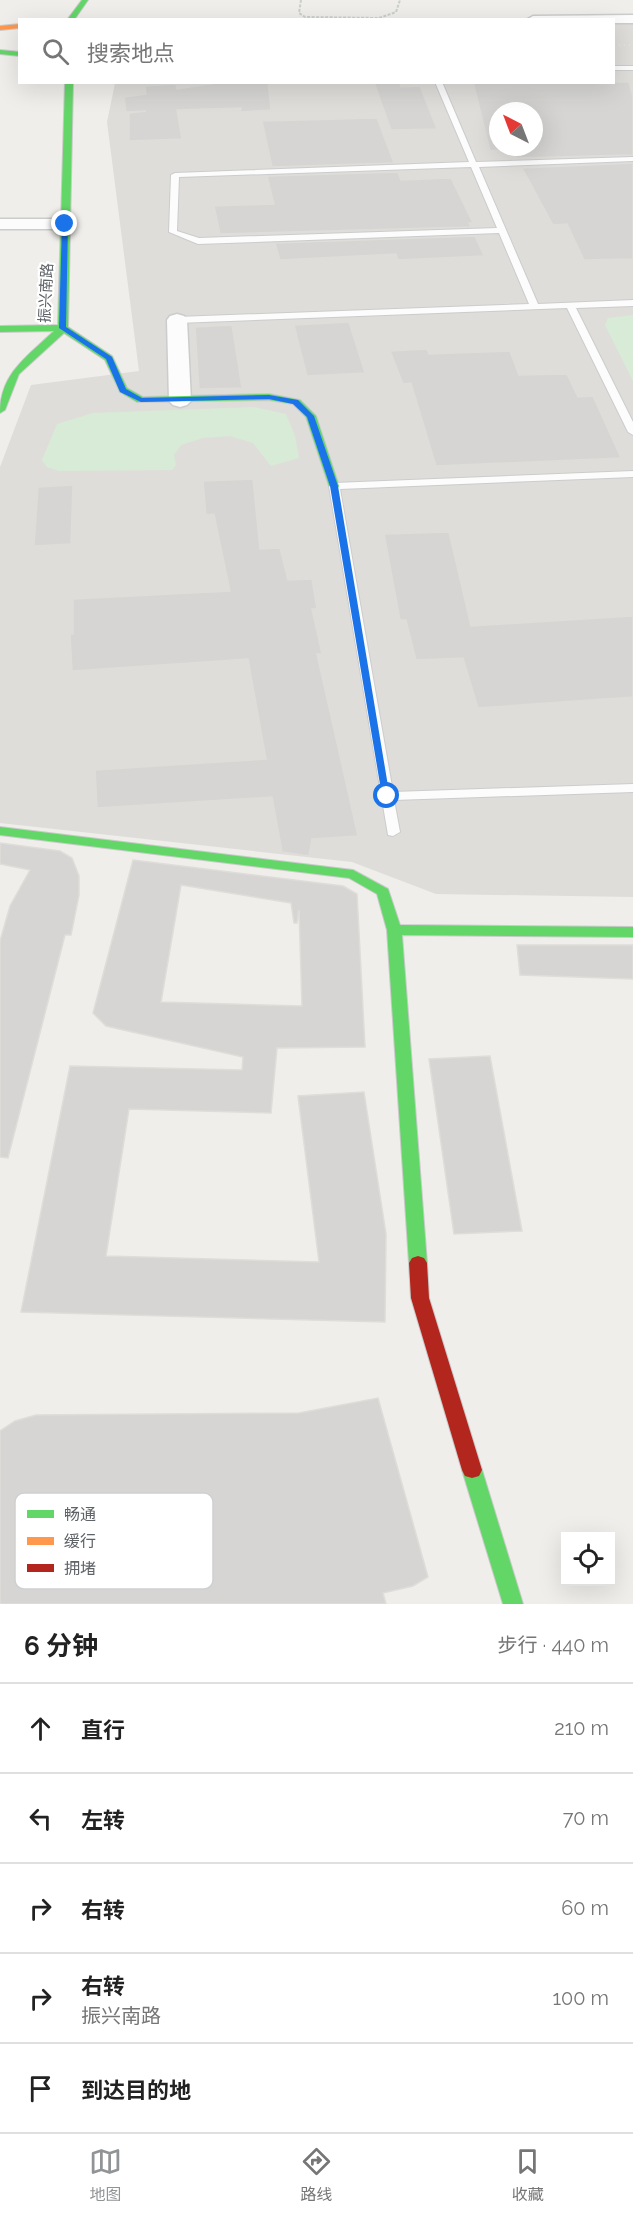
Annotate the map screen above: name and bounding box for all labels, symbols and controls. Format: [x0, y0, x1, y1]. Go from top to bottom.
search box [18, 18, 615, 84]
icon: search [39, 35, 72, 68]
text: 搜索地点 [87, 40, 175, 66]
north arrow [489, 102, 543, 156]
route end [51, 210, 77, 236]
street label: 振兴南路 [35, 263, 57, 323]
route start [373, 782, 399, 808]
legend [15, 1493, 213, 1589]
text: 畅通 [64, 1505, 96, 1524]
text: 缓行 [64, 1532, 96, 1551]
map controls [561, 1532, 615, 1586]
button: locate [561, 1532, 615, 1586]
text: 拥堵 [64, 1559, 96, 1578]
text: 6 分钟 [24, 1631, 98, 1661]
text: 步行 · 440 m [497, 1633, 609, 1657]
icon: ahead [24, 1712, 57, 1745]
text: 210 m [554, 1716, 609, 1740]
text: 直行 [81, 1717, 125, 1743]
icon: left [24, 1802, 57, 1835]
text: 70 m [563, 1806, 609, 1830]
text: 左转 [81, 1807, 125, 1833]
icon: right [24, 1892, 57, 1925]
text: 60 m [561, 1896, 609, 1920]
text: 右转 [81, 1897, 125, 1923]
text: 右转 [81, 1973, 125, 1999]
icon: right [24, 1982, 57, 2015]
text: 100 m [552, 1986, 609, 2010]
text: 振兴南路 [81, 2004, 161, 2028]
icon: arrive [24, 2072, 57, 2105]
text: 到达目的地 [81, 2077, 191, 2103]
tab: 地图 [89, 2145, 122, 2205]
tab: 路线 [300, 2145, 333, 2205]
tab: 收藏 [511, 2145, 544, 2205]

